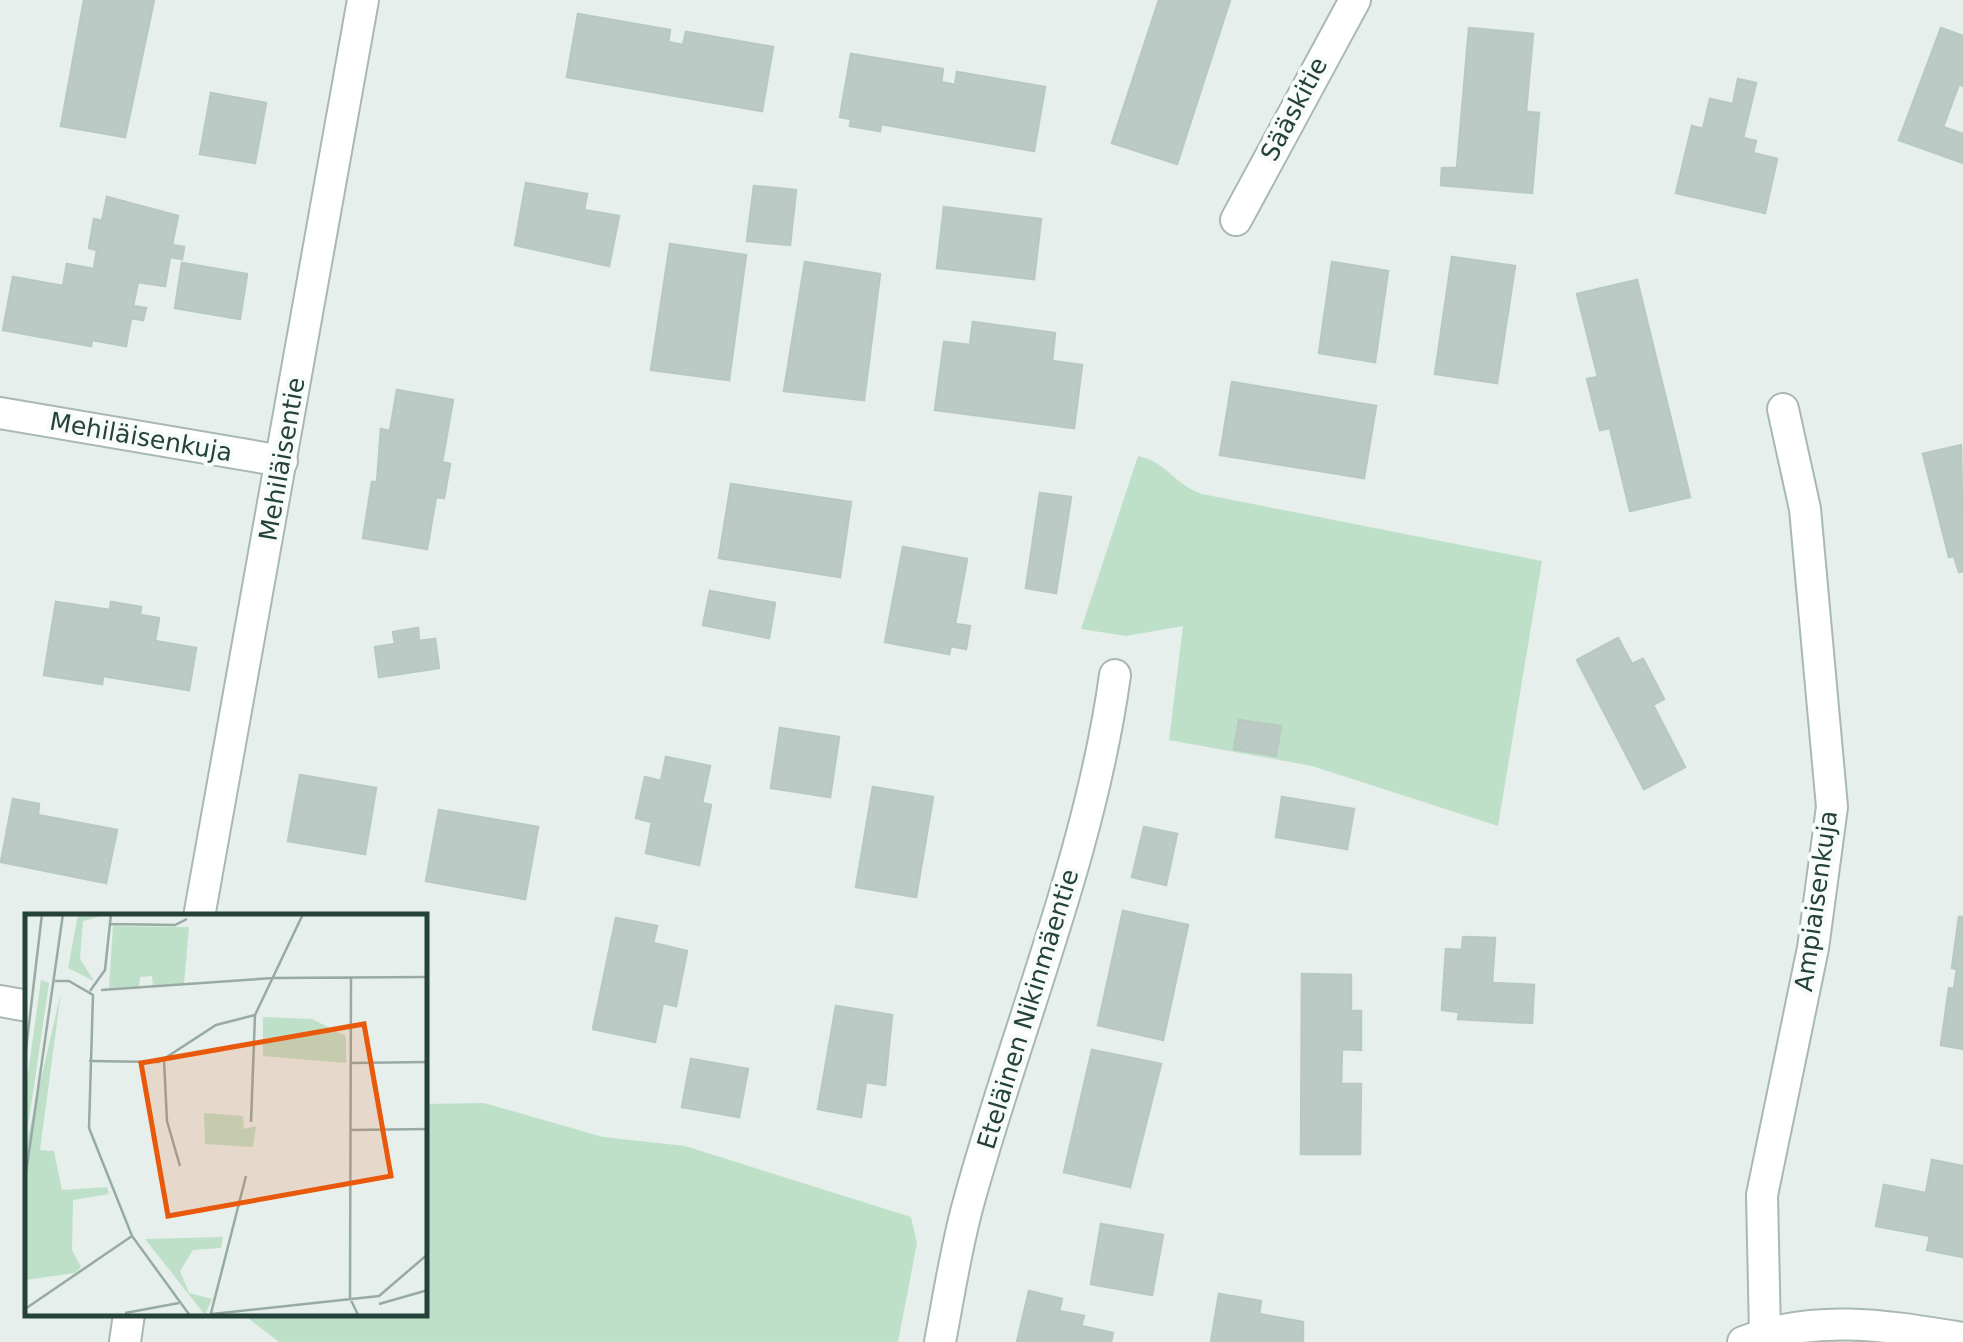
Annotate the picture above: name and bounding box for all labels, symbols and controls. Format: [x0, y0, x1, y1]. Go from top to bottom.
street label: Sääskitie [1255, 52, 1333, 166]
street label: Mehiläisentie [253, 375, 311, 543]
street label: Mehiläisenkuja [47, 407, 235, 467]
street label: Ampiaisenkuja [1789, 809, 1843, 993]
street label: Eteläinen Nikinmäentie [972, 866, 1084, 1152]
inset map [25, 914, 428, 1317]

